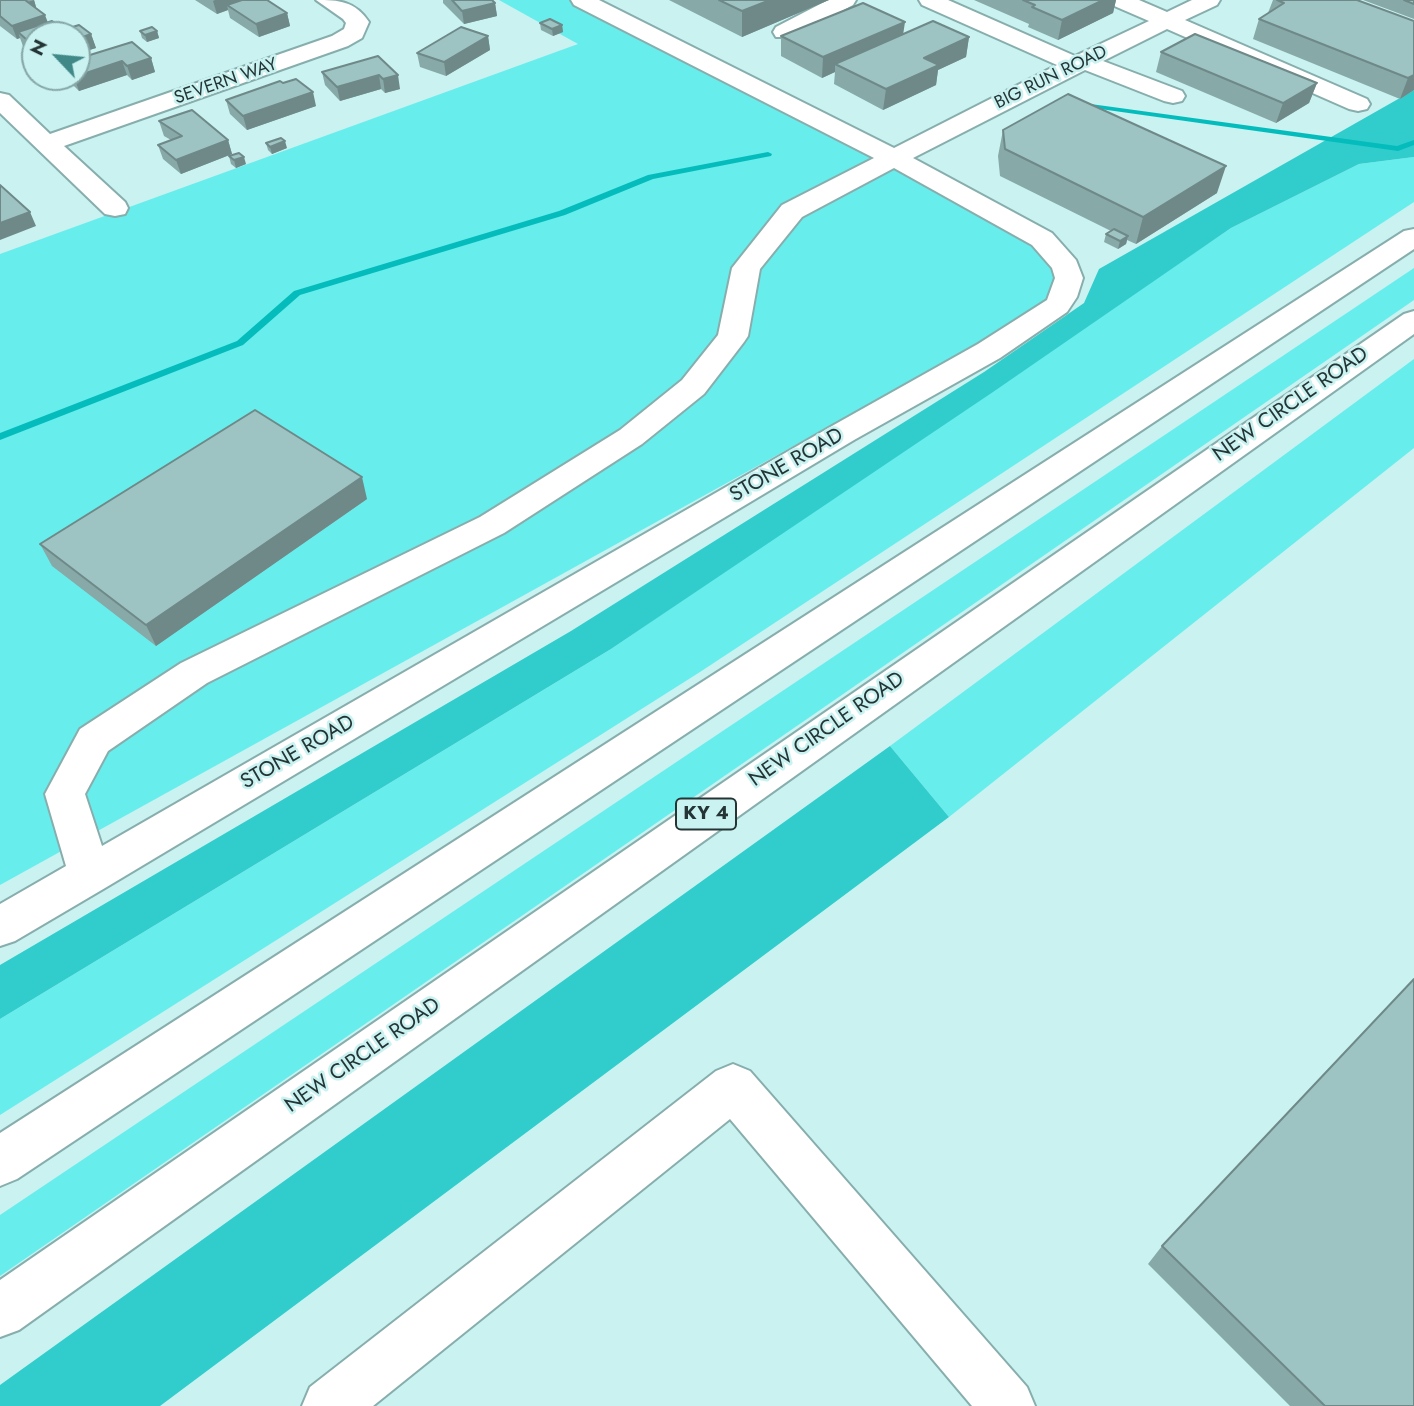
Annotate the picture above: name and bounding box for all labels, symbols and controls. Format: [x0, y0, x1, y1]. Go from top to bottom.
north arrow [21, 21, 91, 91]
text: N [23, 35, 54, 60]
street label: BIG RUN ROAD [991, 41, 1111, 115]
street label: SEVERN WAY [172, 54, 280, 110]
street label: NEW CIRCLE ROAD [1209, 342, 1373, 468]
street label: STONE ROAD [726, 423, 848, 509]
street label: NEW CIRCLE ROAD [745, 667, 909, 793]
street label: STONE ROAD [237, 710, 359, 796]
road number: KY 4 [676, 799, 736, 830]
street label: NEW CIRCLE ROAD [281, 993, 445, 1119]

